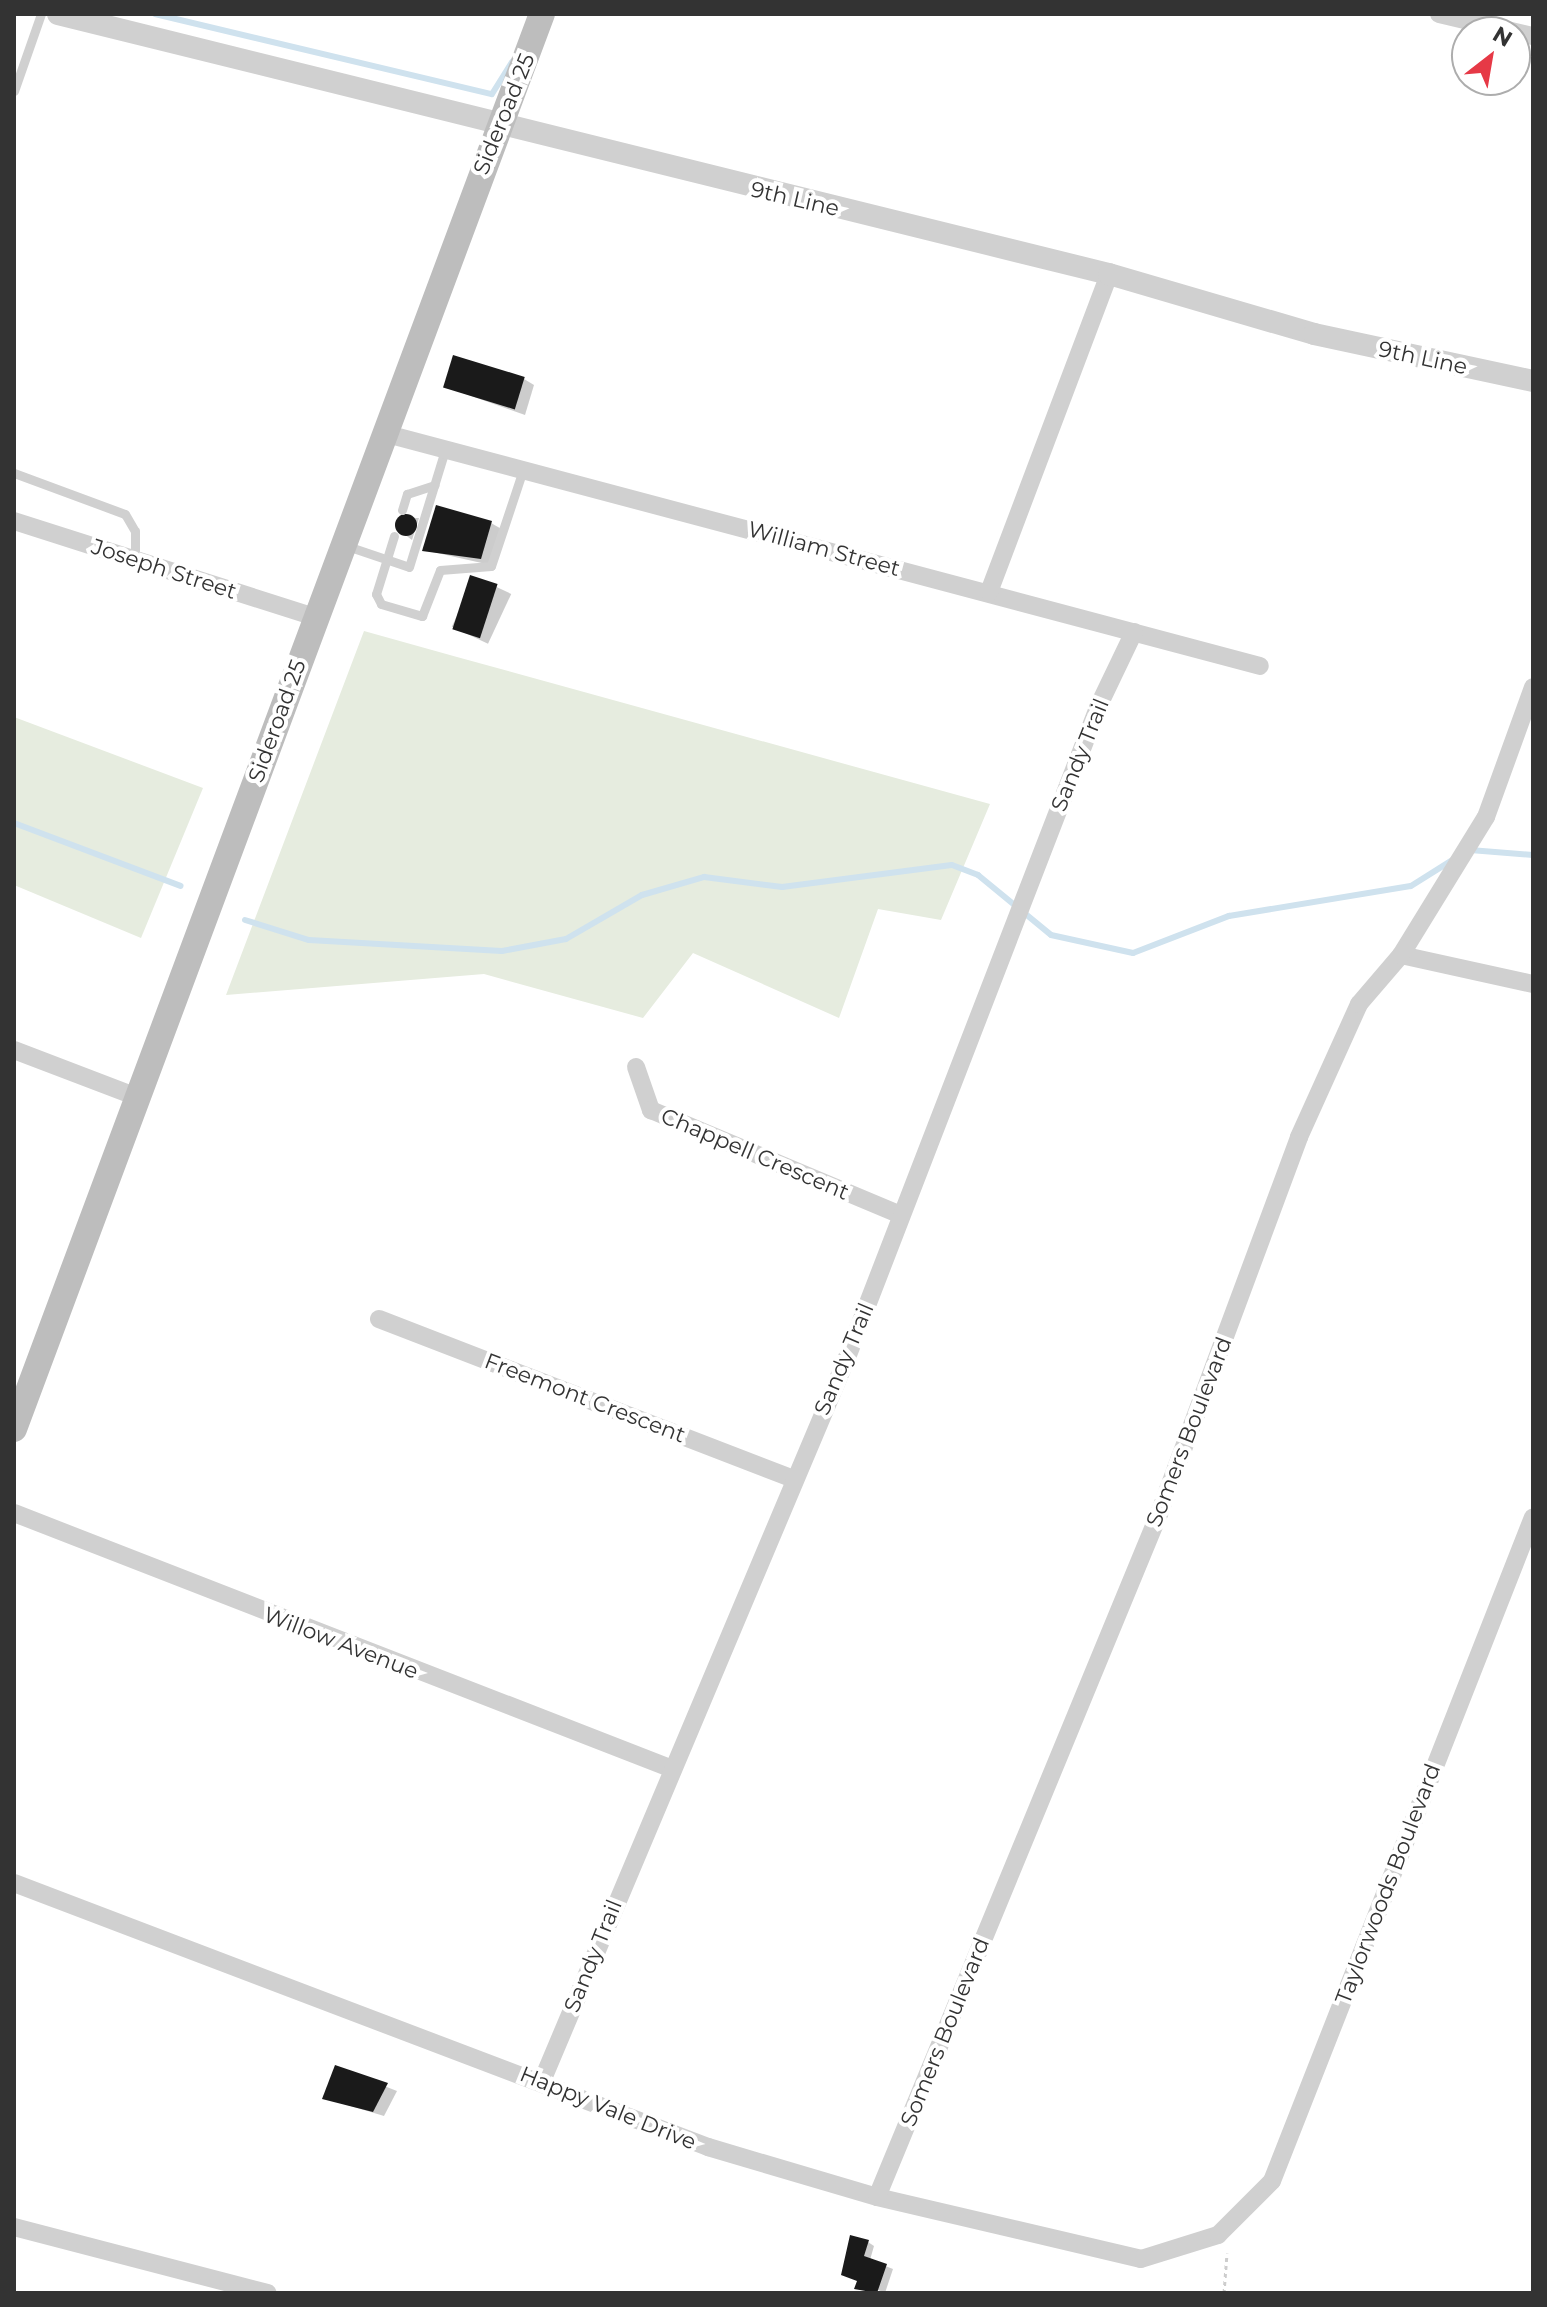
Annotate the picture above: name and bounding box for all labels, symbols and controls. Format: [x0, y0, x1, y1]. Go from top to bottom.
north arrow [1451, 16, 1531, 96]
text: N [1488, 21, 1517, 53]
street label: Sideroad 25 [468, 49, 540, 179]
street label: 9th Line [748, 176, 842, 222]
street label: 9th Line [1376, 336, 1470, 380]
street label: William Street [745, 516, 903, 582]
street label: Joseph Street [88, 533, 240, 605]
street label: Sideroad 25 [243, 656, 311, 786]
street label: Sandy Trail [1045, 695, 1115, 815]
street label: Chappell Crescent [657, 1102, 853, 1206]
street label: Sandy Trail [809, 1299, 879, 1419]
street label: Somers Boulevard [1141, 1333, 1237, 1531]
street label: Freemont Crescent [481, 1348, 689, 1448]
street label: Willow Avenue [260, 1601, 422, 1685]
street label: Taylorwoods Boulevard [1330, 1760, 1446, 2008]
street label: Sandy Trail [558, 1896, 628, 2016]
street label: Somers Boulevard [895, 1934, 995, 2130]
street label: Happy Vale Drive [516, 2061, 700, 2155]

